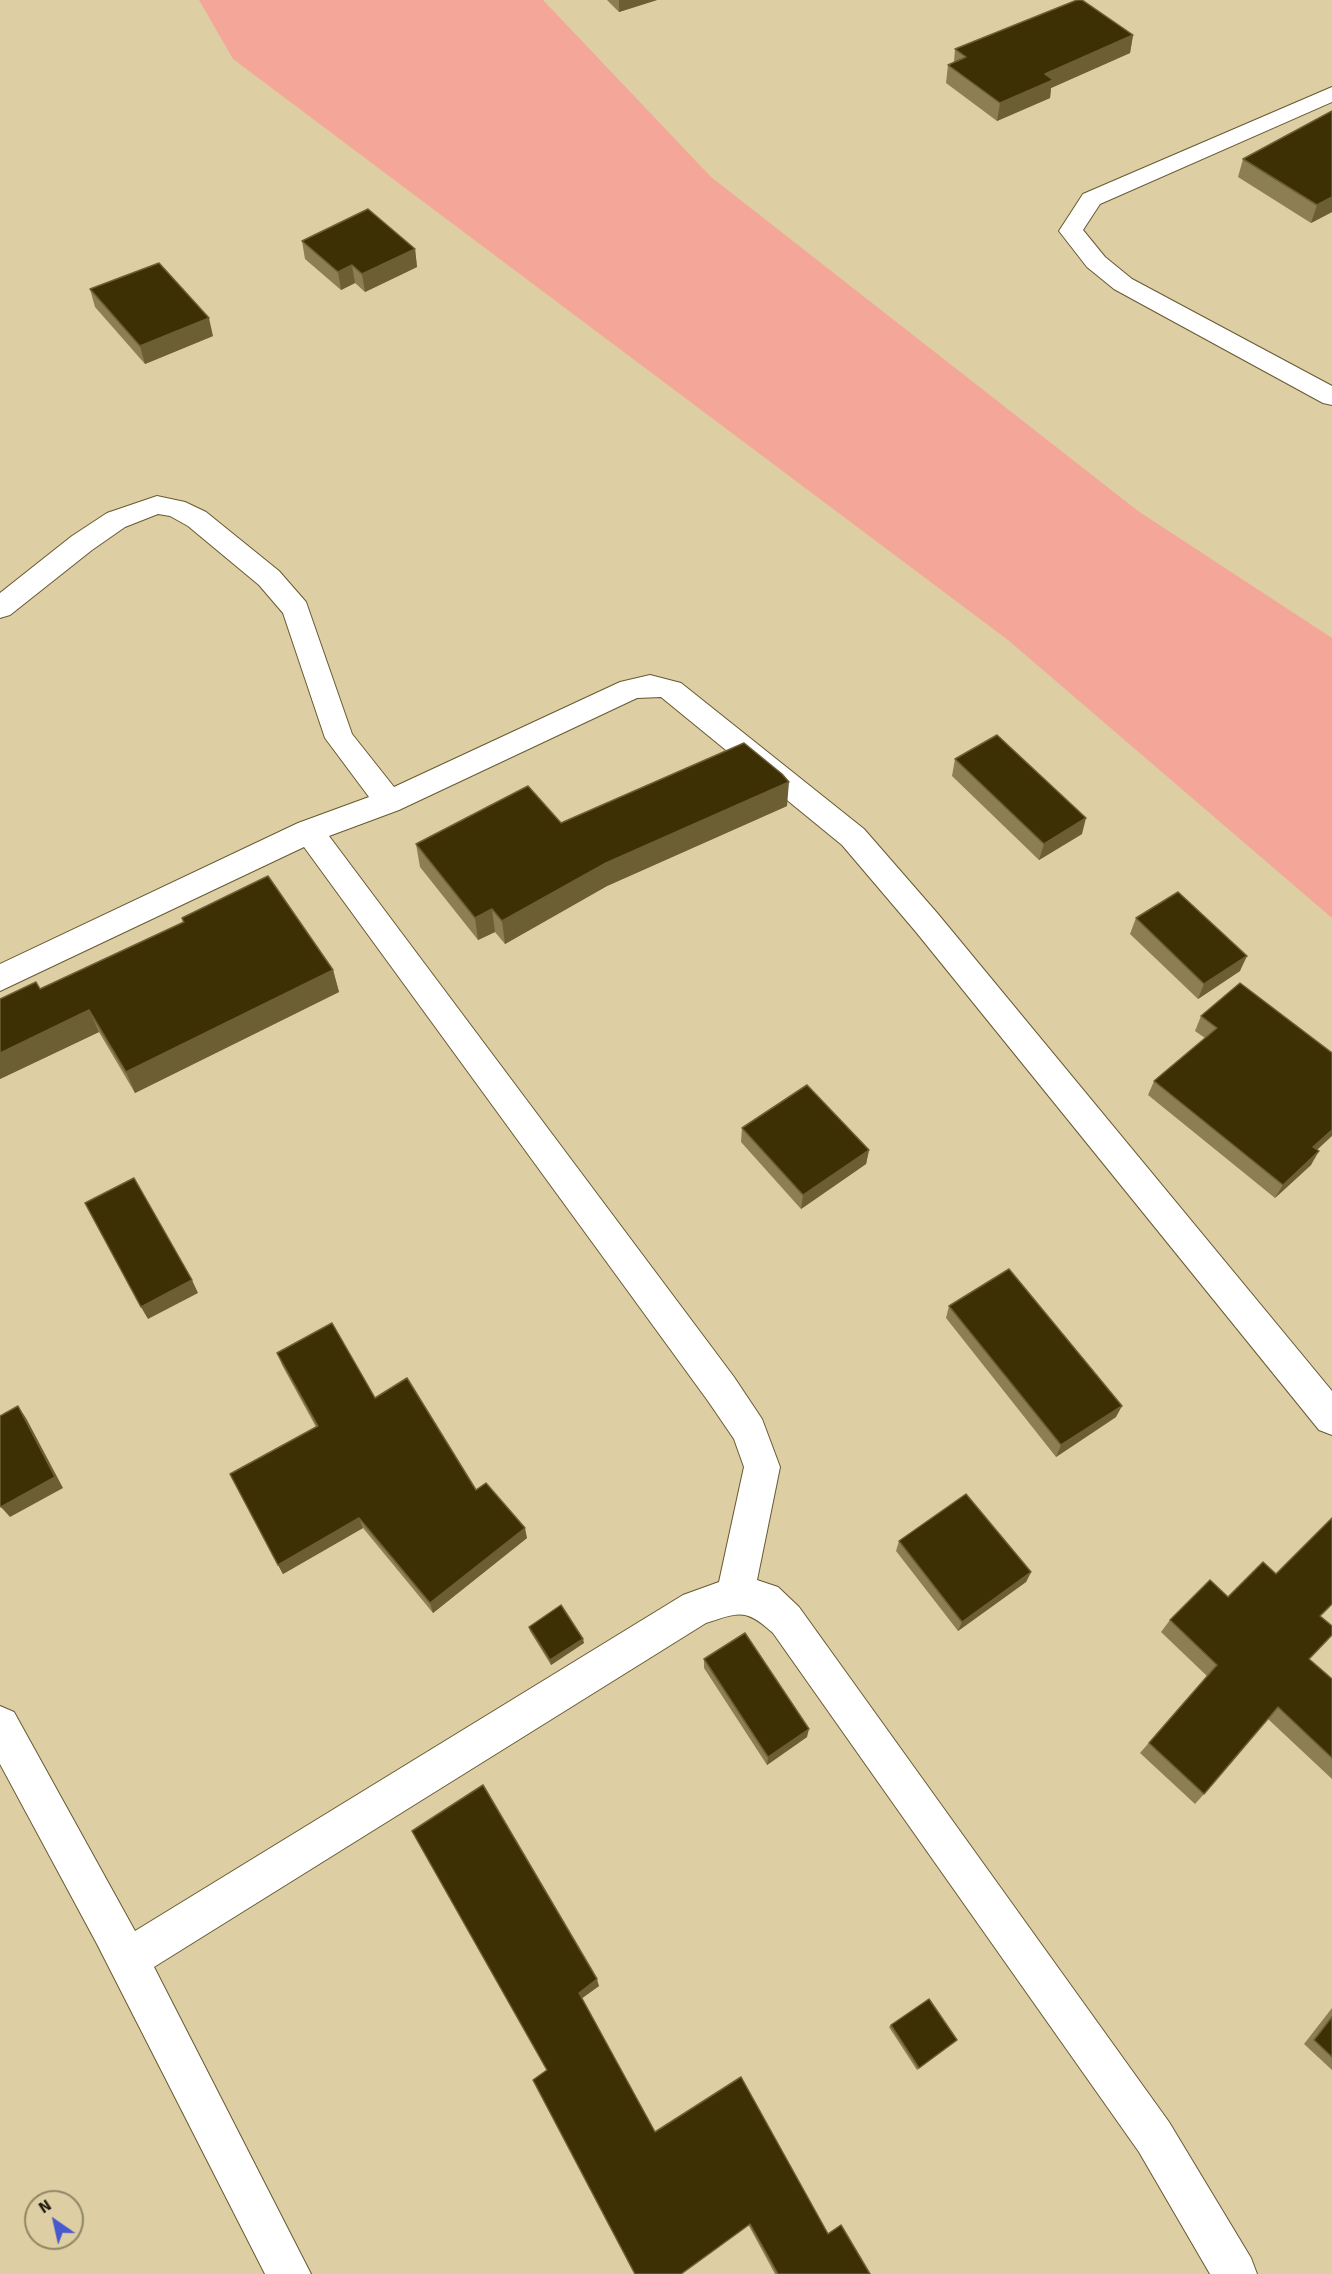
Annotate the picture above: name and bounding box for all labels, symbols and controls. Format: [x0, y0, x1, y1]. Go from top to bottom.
north arrow [24, 2190, 84, 2250]
text: N [35, 2195, 55, 2218]

